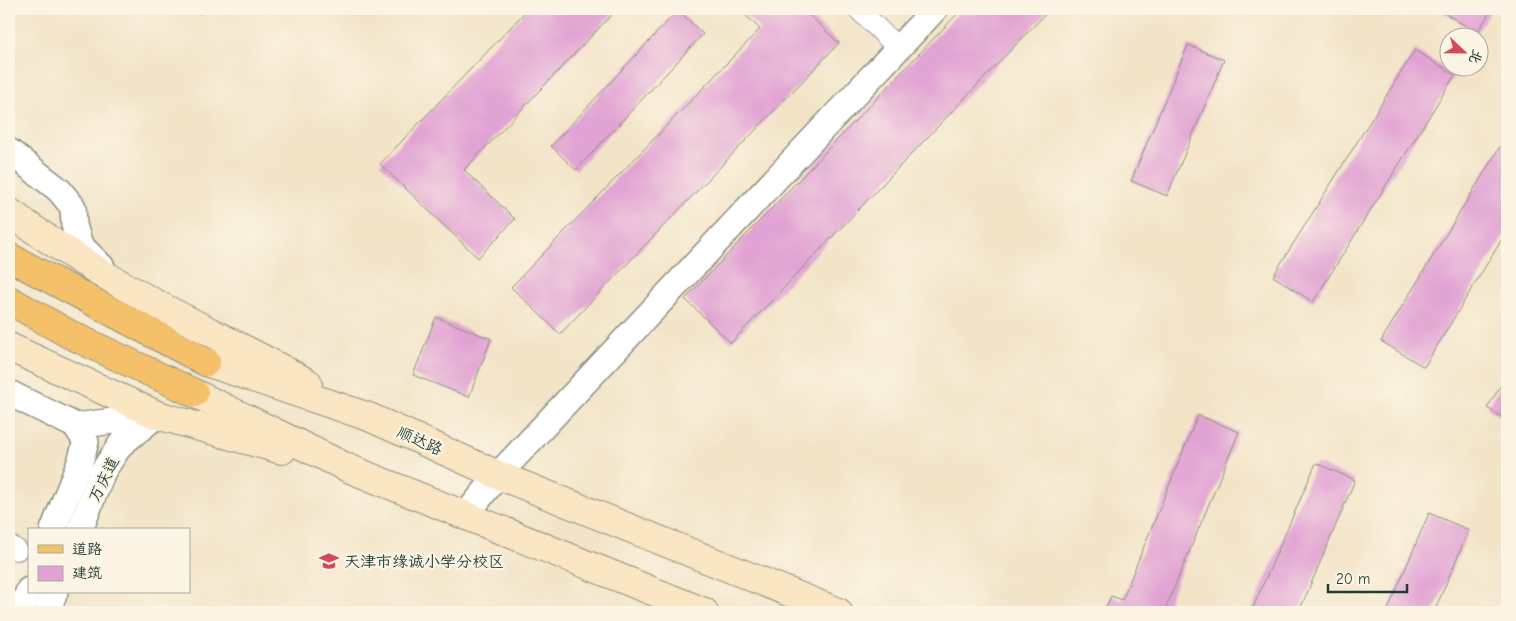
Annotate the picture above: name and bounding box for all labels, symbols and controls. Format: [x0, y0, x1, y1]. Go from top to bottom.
north arrow [1438, 28, 1488, 78]
text: 北 [1465, 47, 1486, 66]
street label: 顺达路 [394, 423, 445, 459]
street label: 万庆道 [85, 454, 123, 505]
legend [28, 528, 190, 594]
text: 道路 [72, 540, 102, 558]
school or university icon: 天津市缘诚小学分校区 [318, 550, 340, 572]
place label: 天津市缘诚小学分校区 [344, 553, 504, 571]
scale bar [1328, 561, 1407, 593]
text: 建筑 [72, 564, 102, 582]
text: 20 m [1336, 570, 1370, 588]

